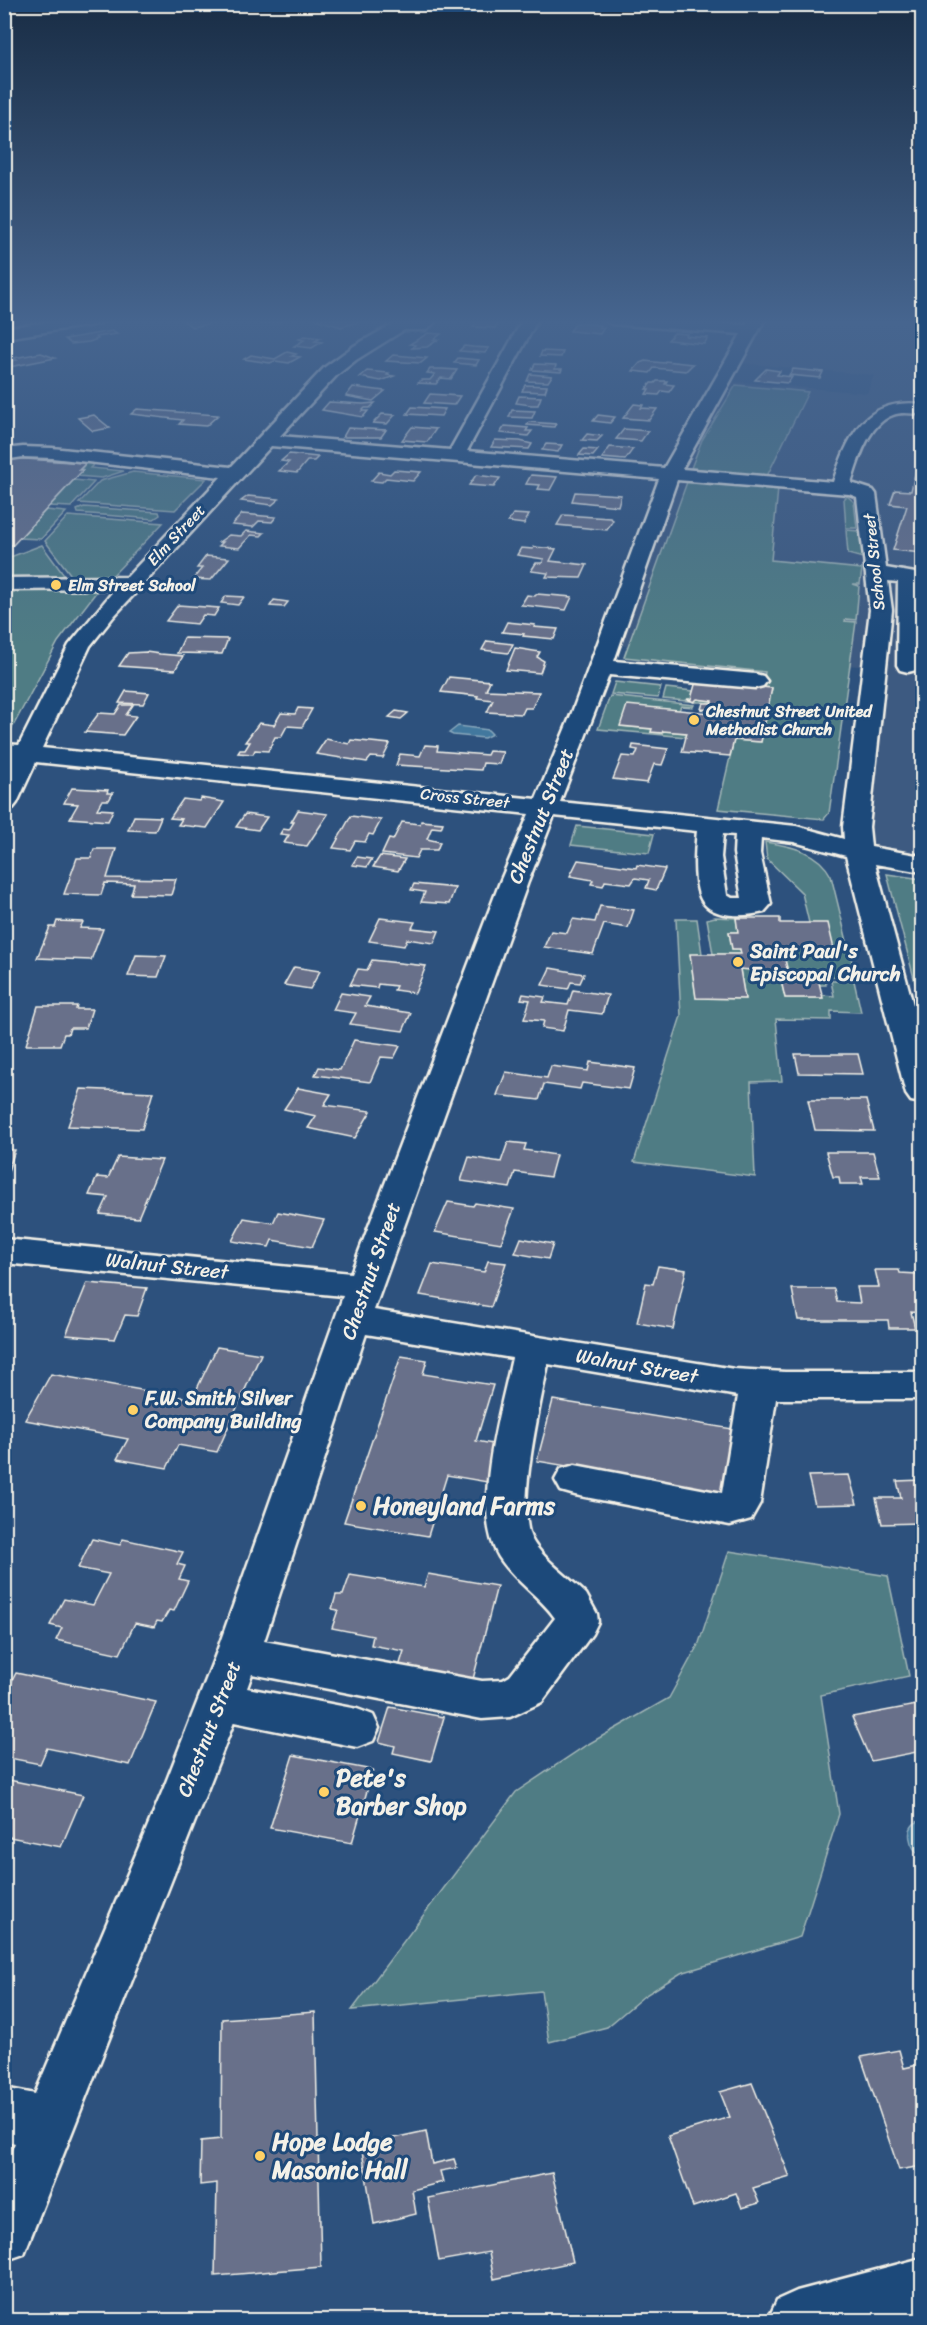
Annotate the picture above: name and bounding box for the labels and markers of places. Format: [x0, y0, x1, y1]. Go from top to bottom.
place label: Elm Street School [68, 571, 197, 600]
marker: Elm Street School [49, 578, 63, 592]
place label: Chestnut Street United Methodist Church [705, 697, 873, 744]
marker: Chestnut Street United Methodist Church [687, 713, 701, 727]
place label: Saint Paul's Episcopal Church [749, 934, 901, 992]
marker: Saint Paul's Episcopal Church [731, 955, 745, 969]
place label: F.W. Smith Silver Company Building [144, 1381, 302, 1439]
marker: F.W. Smith Silver Company Building [126, 1403, 140, 1417]
place label: Honeyland Farms [373, 1485, 556, 1527]
marker: Honeyland Farms [354, 1499, 368, 1513]
place label: Pete's Barber Shop [336, 1757, 467, 1827]
marker: Pete's Barber Shop [317, 1785, 331, 1799]
place label: Hope Lodge Masonic Hall [271, 2121, 409, 2191]
marker: Hope Lodge Masonic Hall [253, 2149, 267, 2163]

